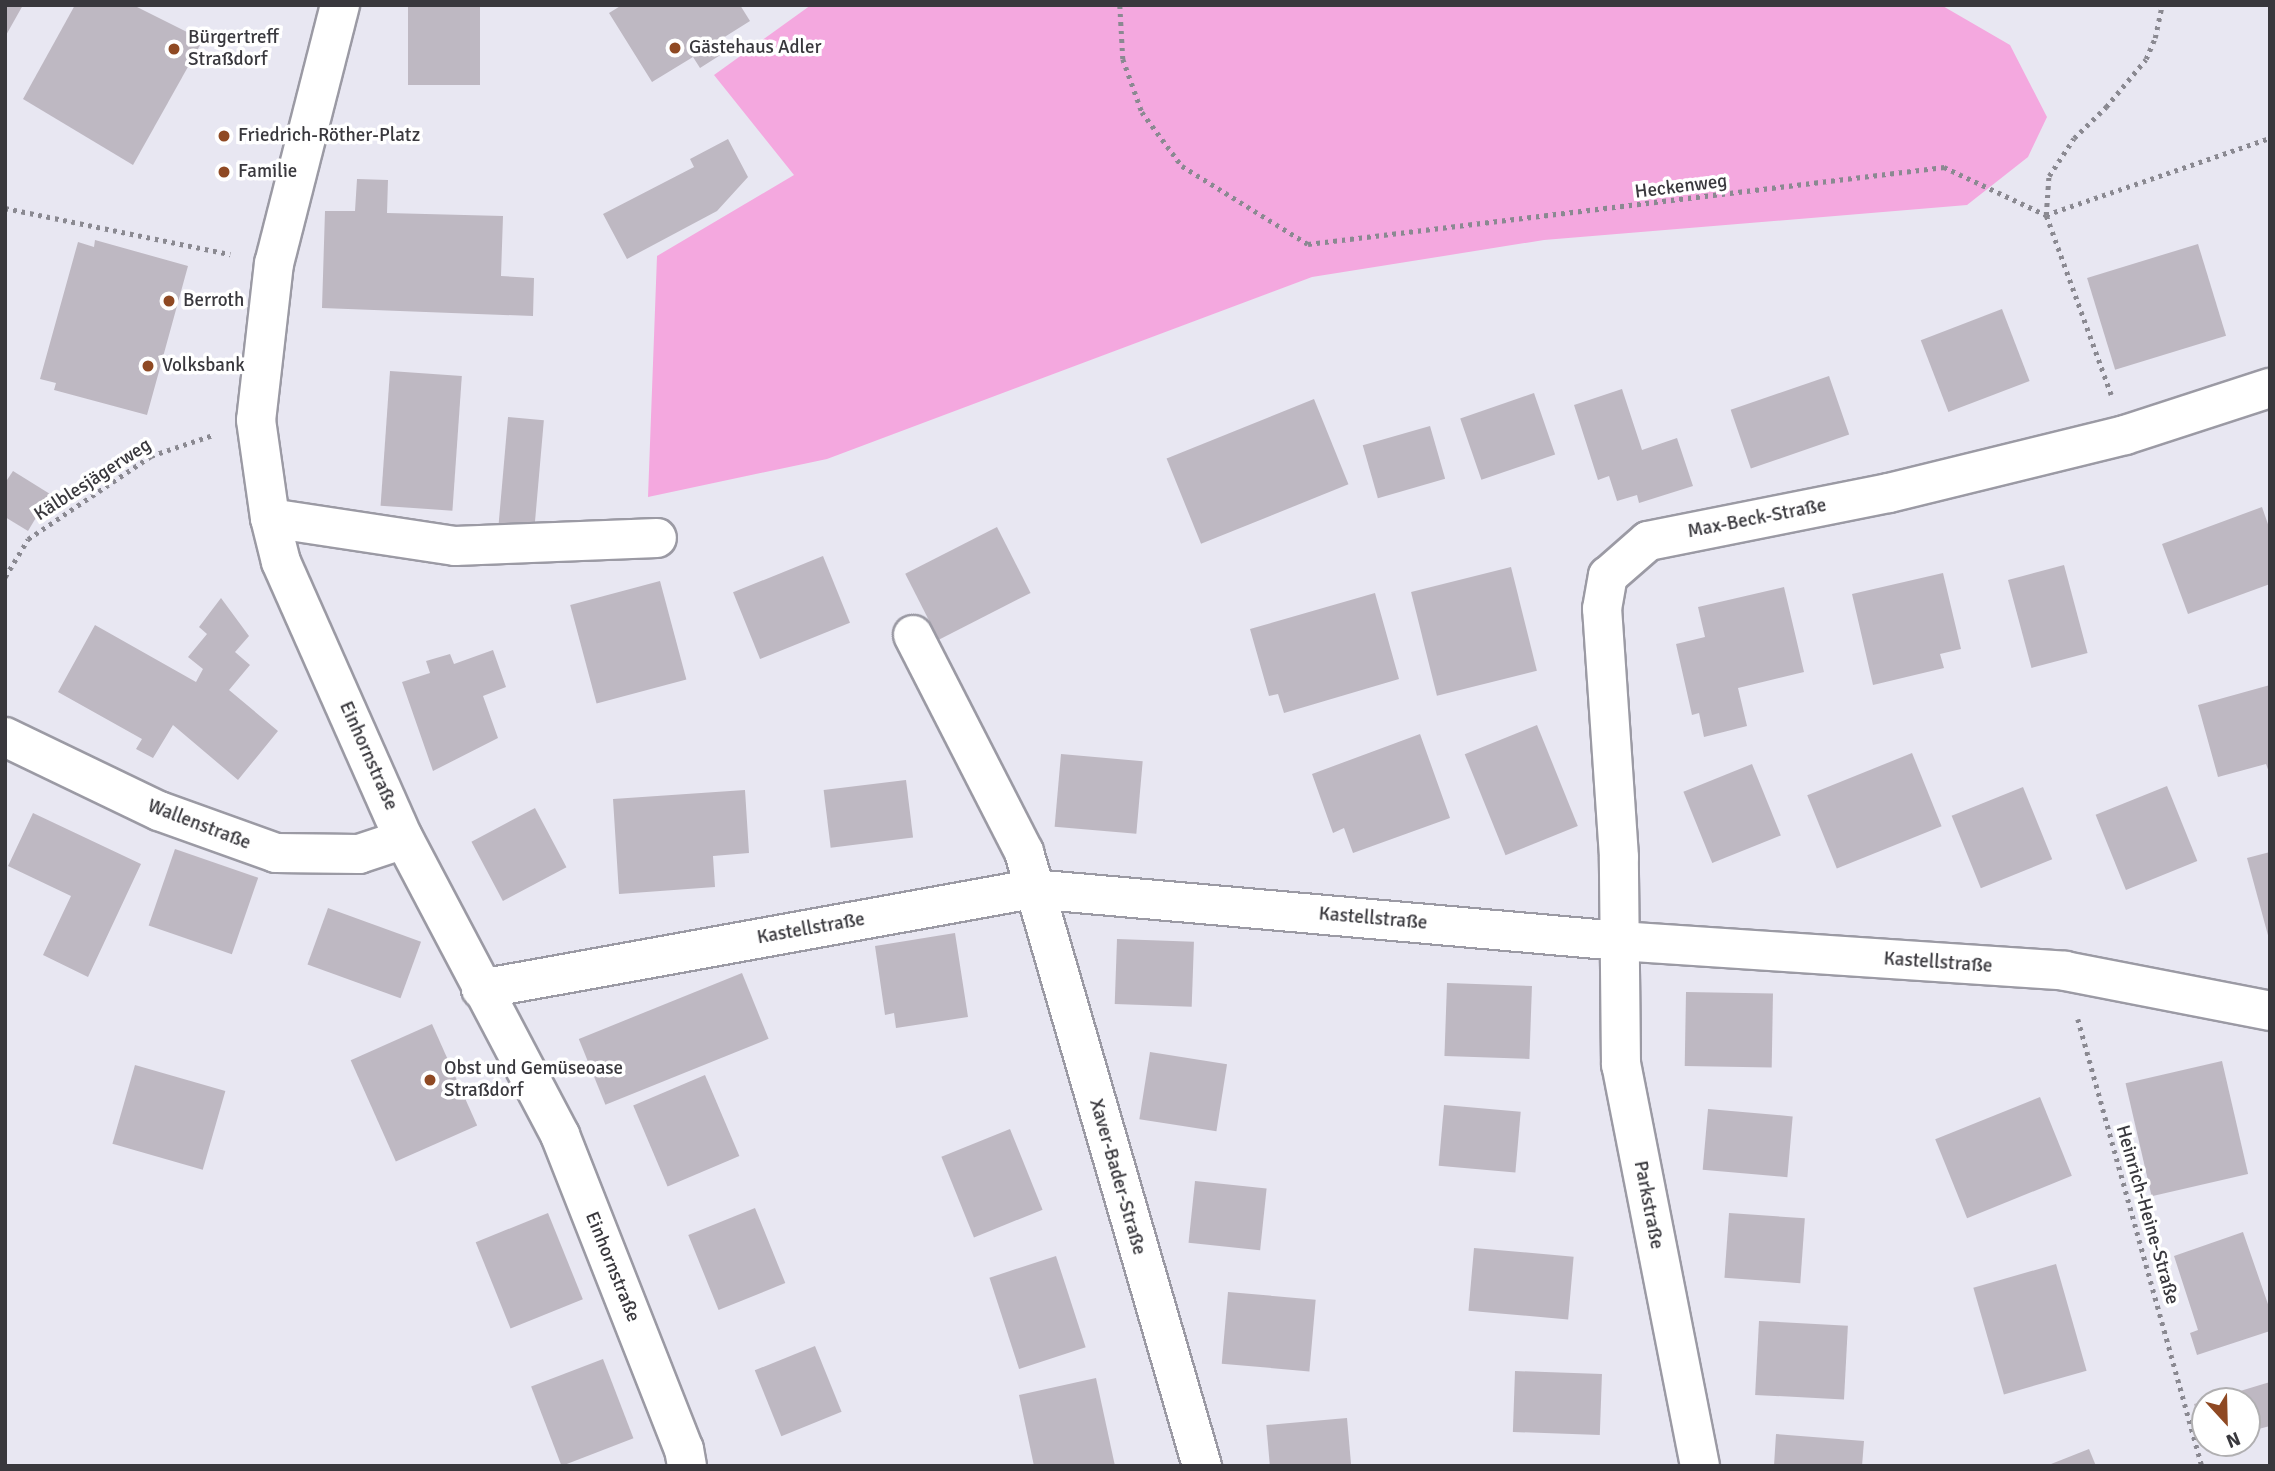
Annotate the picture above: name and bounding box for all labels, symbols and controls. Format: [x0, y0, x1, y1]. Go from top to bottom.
place label: Bürgertreff Straßdorf [188, 27, 279, 71]
place label: Gästehaus Adler [689, 37, 821, 59]
marker: Gästehaus Adler [667, 40, 683, 56]
marker: Bürgertreff Straßdorf [166, 41, 182, 57]
place label: Friedrich-Röther-Platz [238, 125, 420, 147]
marker: Friedrich-Röther-Platz [216, 128, 232, 144]
place label: Familie [238, 161, 297, 183]
marker: Familie [216, 164, 232, 180]
street label: Heckenweg [1633, 170, 1729, 204]
place label: Berroth [183, 290, 244, 312]
marker: Berroth [161, 293, 177, 309]
place label: Volksbank [162, 355, 245, 377]
marker: Volksbank [140, 358, 156, 374]
street label: Kälblesjägerweg [30, 434, 156, 526]
street label: Max-Beck-Straße [1686, 494, 1828, 544]
street label: Einhornstraße [334, 698, 402, 814]
street label: Wallenstraße [144, 795, 254, 855]
street label: Kastellstraße [1318, 903, 1428, 935]
street label: Kastellstraße [755, 908, 867, 950]
street label: Kastellstraße [1883, 948, 1993, 978]
place label: Obst und Gemüseoase Straßdorf [444, 1058, 623, 1102]
marker: Obst und Gemüseoase Straßdorf [422, 1072, 438, 1088]
street label: Xaver-Bader-Straße [1084, 1096, 1150, 1258]
street label: Heinrich-Heine-Straße [2110, 1123, 2184, 1307]
street label: Parkstraße [1628, 1159, 1668, 1251]
street label: Einhornstraße [580, 1209, 644, 1325]
north arrow [2191, 1387, 2261, 1457]
text: N [2222, 1426, 2244, 1453]

